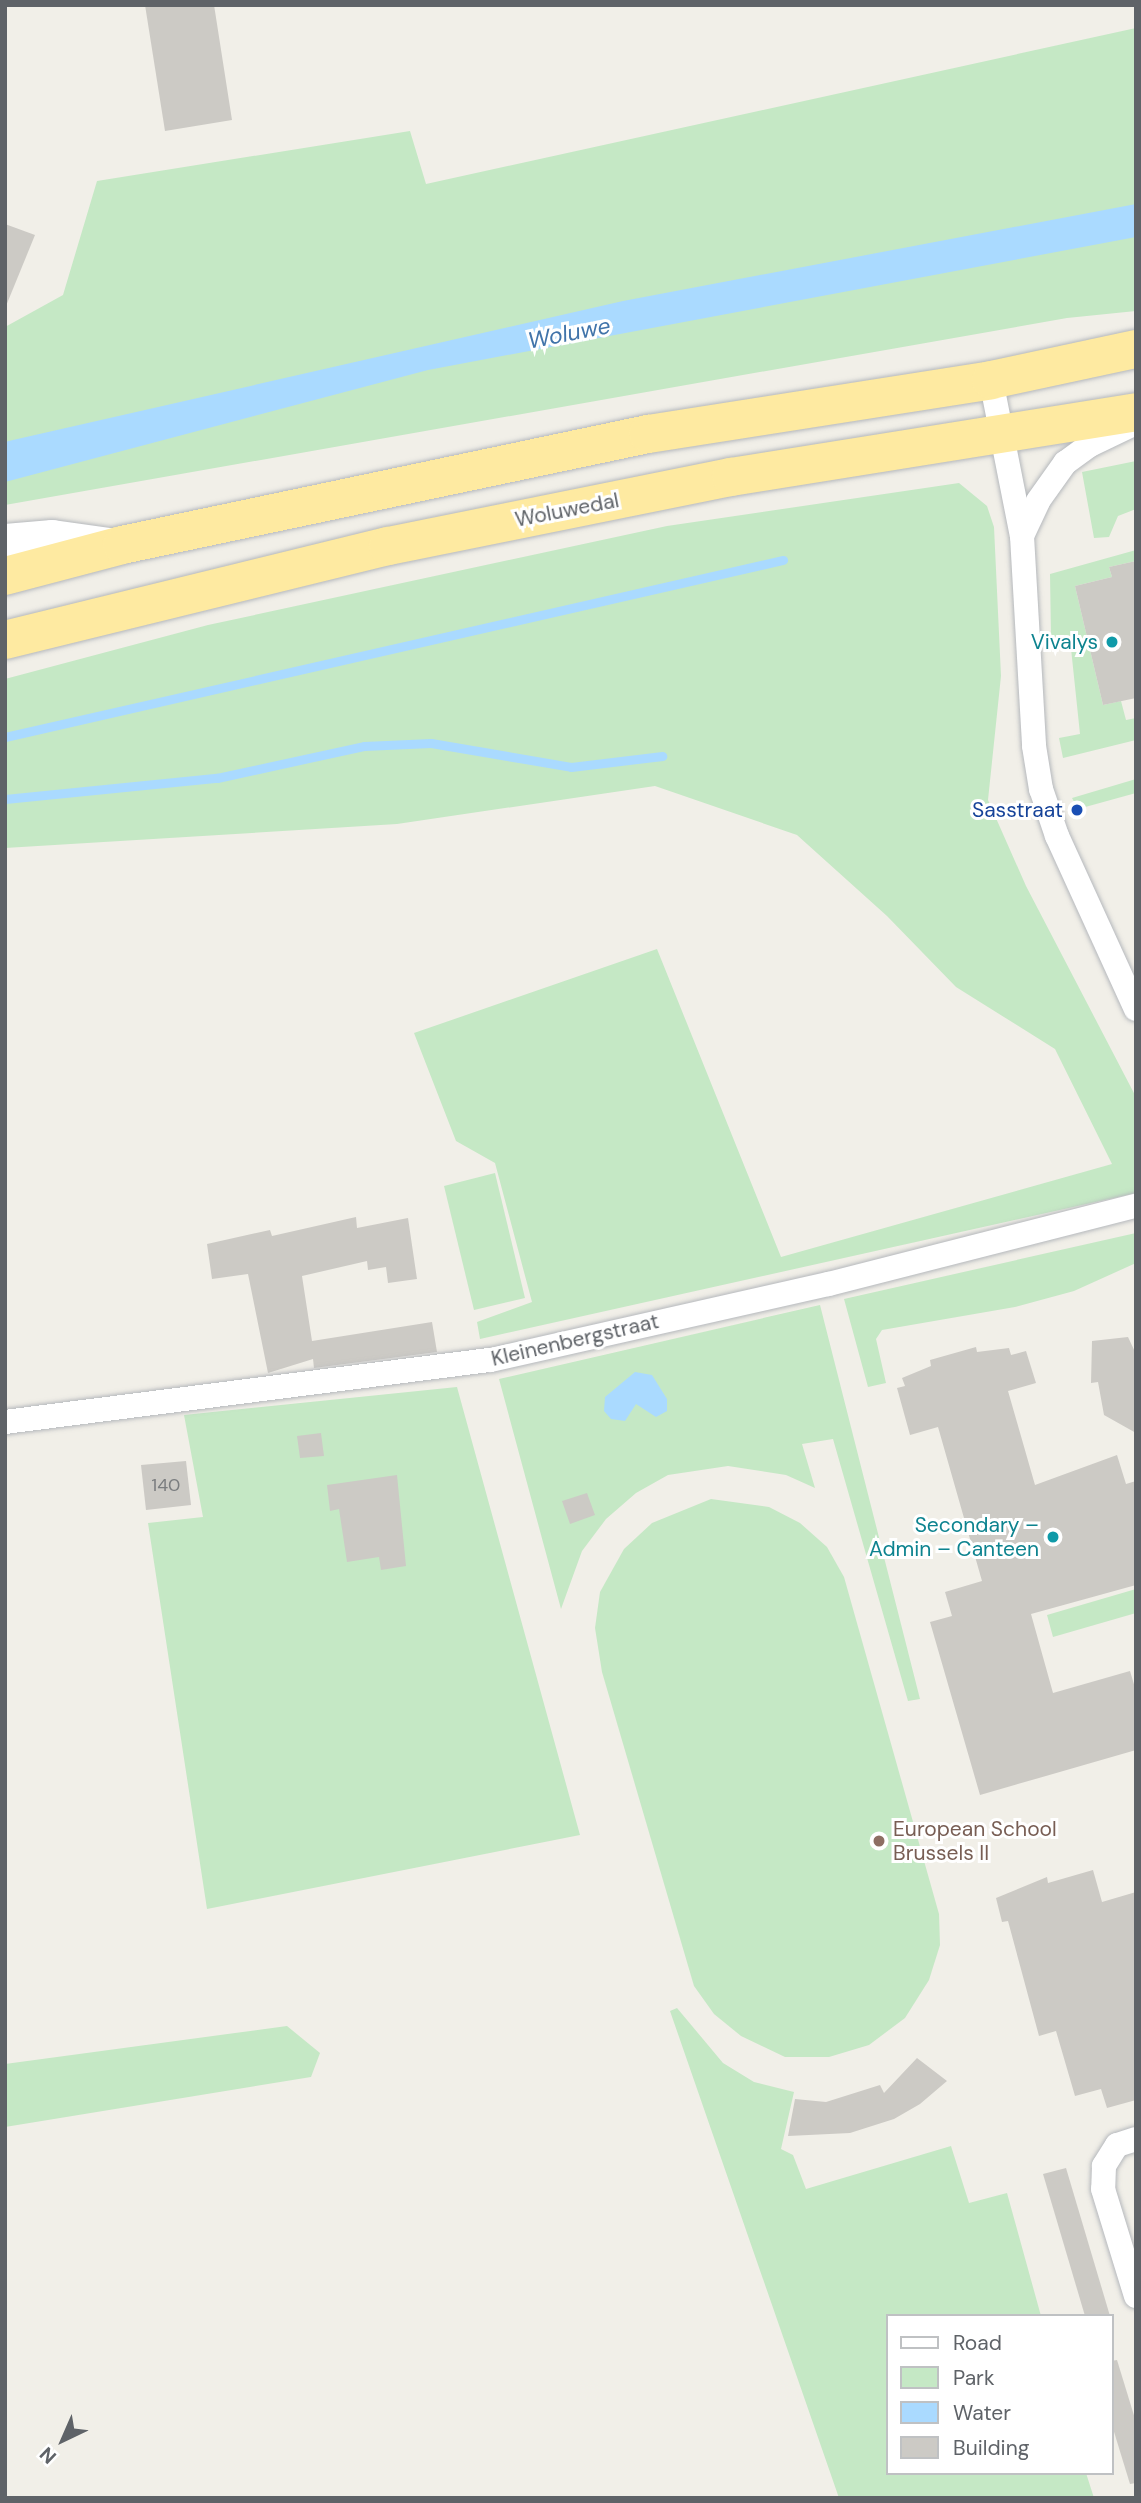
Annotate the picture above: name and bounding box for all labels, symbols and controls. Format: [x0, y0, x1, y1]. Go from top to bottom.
water label: Woluwe [525, 311, 613, 355]
street label: Woluwedal [513, 488, 621, 532]
place label: Vivalys [1031, 629, 1098, 655]
marker: Vivalys [1104, 634, 1120, 650]
place label: Sasstraat [972, 797, 1063, 823]
marker: Sasstraat [1069, 802, 1085, 818]
street label: Kleinenbergstraat [489, 1308, 661, 1372]
house number: 140 [152, 1474, 180, 1496]
place label: Secondary – Admin – Canteen [869, 1512, 1039, 1562]
marker: Secondary – Admin – Canteen [1045, 1529, 1061, 1545]
place label: European School Brussels II [893, 1816, 1057, 1866]
marker: European School Brussels II [871, 1833, 887, 1849]
legend [886, 2314, 1113, 2475]
text: Road [953, 2329, 1002, 2357]
text: Park [953, 2364, 994, 2392]
text: Water [953, 2399, 1011, 2427]
north arrow [28, 2405, 98, 2475]
text: Building [953, 2434, 1029, 2462]
text: N [34, 2442, 62, 2469]

